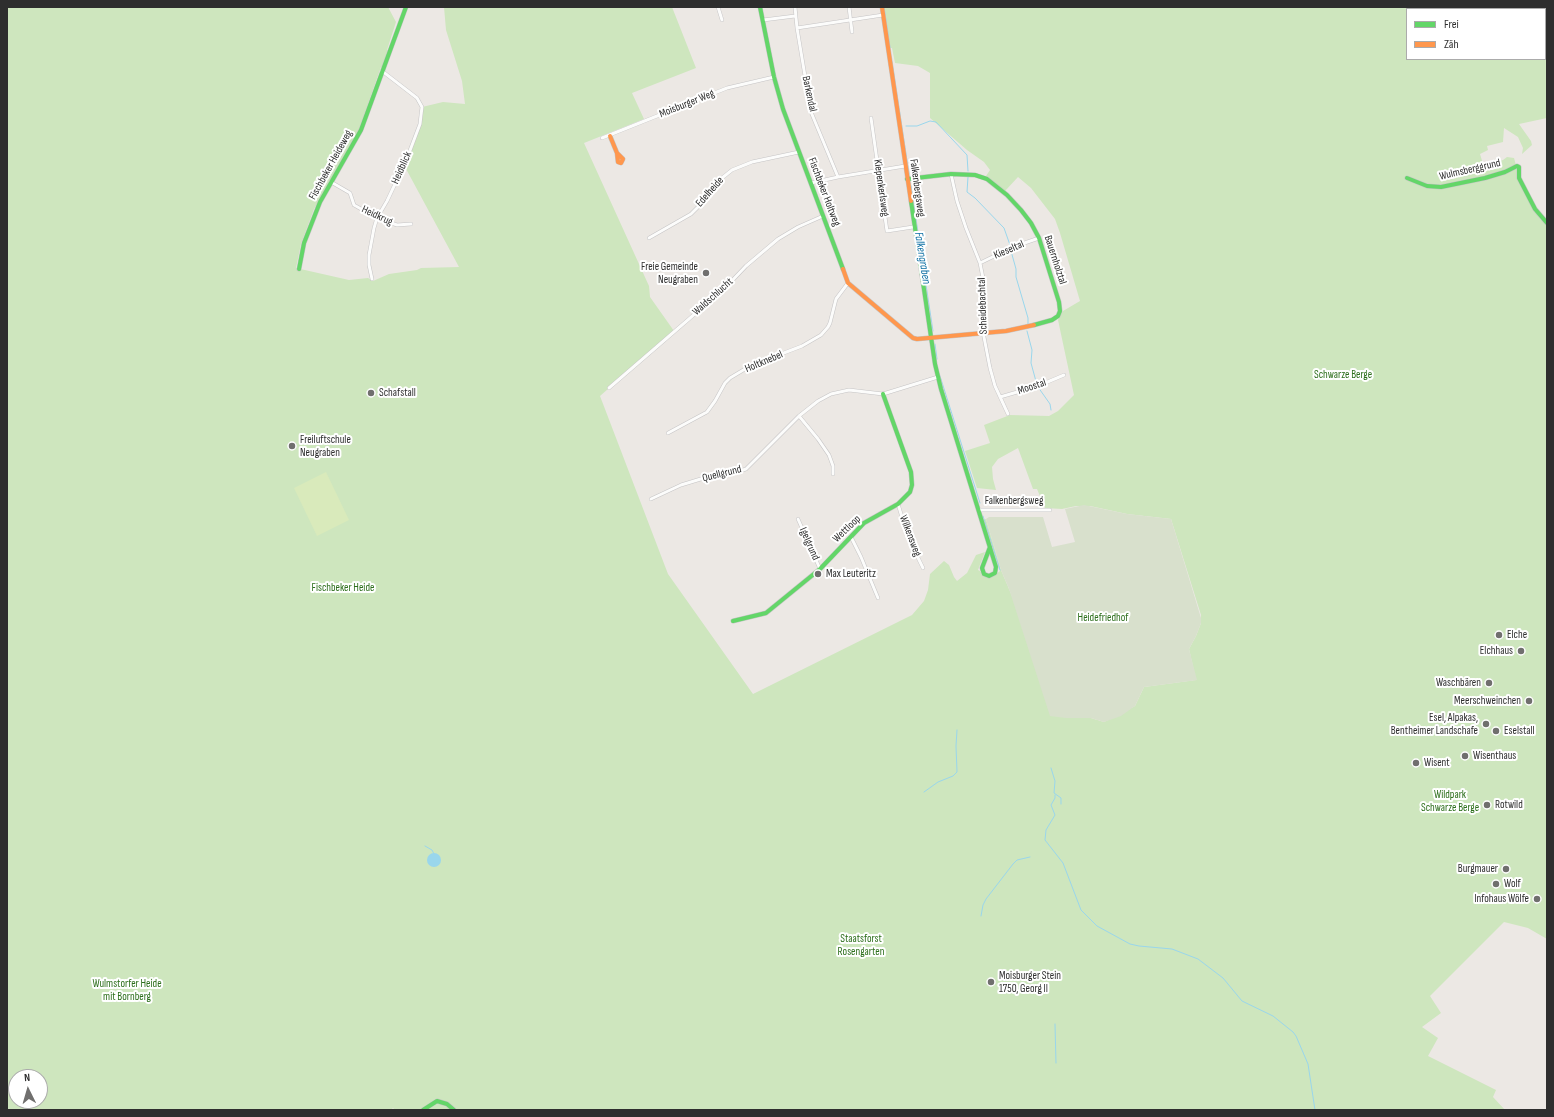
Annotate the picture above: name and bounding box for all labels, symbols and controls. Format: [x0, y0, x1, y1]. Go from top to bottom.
legend [1406, 8, 1546, 60]
text: Frei [1444, 17, 1459, 32]
text: Zäh [1444, 37, 1459, 52]
street label: Barkendal [799, 75, 819, 113]
street label: Moisburger Weg [657, 87, 717, 121]
street label: Fischbeker Heideweg [306, 128, 356, 202]
street label: Heidblick [389, 150, 415, 186]
street label: Fischbeker Holtweg [805, 156, 843, 228]
street label: Wulmsberggrund [1438, 157, 1502, 183]
street label: Falkenbergsweg [906, 158, 928, 218]
street label: Kiepenkerlsweg [870, 159, 892, 217]
street label: Edelheide [693, 174, 727, 210]
street label: Heidkrug [359, 203, 395, 229]
water label: Falkengraben [911, 231, 933, 285]
street label: Bauernholztal [1041, 234, 1069, 286]
street label: Kieseltal [992, 238, 1026, 262]
place label: Freie Gemeinde Neugraben [641, 260, 698, 286]
marker: Freie Gemeinde Neugraben [701, 268, 711, 278]
street label: Waldschlucht [690, 275, 736, 319]
street label: Scheidebachtal [975, 277, 991, 335]
street label: Holtknebel [743, 348, 785, 376]
park label: Schwarze Berge [1314, 368, 1372, 382]
street label: Moostal [1016, 376, 1048, 398]
place label: Schafstall [379, 386, 416, 400]
marker: Schafstall [366, 388, 376, 398]
place label: Freiluftschule Neugraben [300, 433, 351, 459]
marker: Freiluftschule Neugraben [287, 441, 297, 451]
street label: Quellgrund [701, 463, 743, 485]
street label: Falkenbergsweg [985, 494, 1043, 508]
street label: Wettloop [830, 513, 864, 545]
street label: Wilkensweg [896, 513, 924, 559]
street label: Igelgrund [796, 526, 822, 562]
place label: Max Leuteritz [826, 567, 876, 581]
marker: Max Leuteritz [813, 569, 823, 579]
park label: Fischbeker Heide [312, 581, 374, 595]
park label: Heidefriedhof [1078, 611, 1128, 625]
place label: Elche [1507, 628, 1527, 642]
marker: Elche [1494, 630, 1504, 640]
place label: Elchhaus [1480, 644, 1513, 658]
marker: Elchhaus [1516, 646, 1526, 656]
place label: Waschbären [1436, 676, 1481, 690]
marker: Waschbären [1484, 678, 1494, 688]
place label: Meerschweinchen [1454, 694, 1521, 708]
marker: Meerschweinchen [1524, 696, 1534, 706]
place label: Esel, Alpakas, Bentheimer Landschafe [1391, 711, 1478, 737]
marker: Esel, Alpakas, Bentheimer Landschafe [1481, 719, 1491, 729]
place label: Eselstall [1504, 724, 1535, 738]
marker: Eselstall [1491, 726, 1501, 736]
place label: Wisenthaus [1473, 749, 1516, 763]
marker: Wisenthaus [1460, 751, 1470, 761]
place label: Wisent [1424, 756, 1450, 770]
marker: Wisent [1411, 758, 1421, 768]
park label: Wildpark Schwarze Berge [1421, 788, 1479, 814]
place label: Rotwild [1495, 798, 1523, 812]
marker: Rotwild [1482, 800, 1492, 810]
place label: Burgmauer [1458, 862, 1498, 876]
marker: Burgmauer [1501, 864, 1511, 874]
place label: Wolf [1504, 877, 1521, 891]
marker: Wolf [1491, 879, 1501, 889]
place label: Infohaus Wölfe [1474, 892, 1529, 906]
marker: Infohaus Wölfe [1532, 894, 1542, 904]
park label: Staatsforst Rosengarten [838, 932, 884, 958]
place label: Moisburger Stein 1750, Georg II [999, 969, 1061, 995]
park label: Wulmstorfer Heide mit Bornberg [92, 977, 162, 1003]
marker: Moisburger Stein 1750, Georg II [986, 977, 996, 987]
north arrow [8, 1069, 48, 1109]
text: N [24, 1071, 30, 1084]

